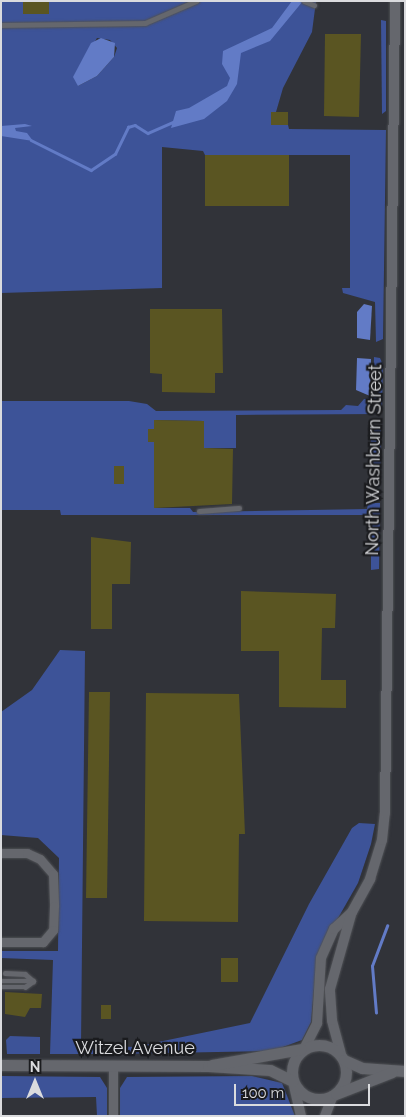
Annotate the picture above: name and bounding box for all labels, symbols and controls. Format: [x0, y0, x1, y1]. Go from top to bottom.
street label: North Washburn Street [362, 364, 386, 556]
street label: Witzel Avenue [75, 1037, 195, 1059]
north arrow [10, 1057, 60, 1107]
text: N [30, 1059, 40, 1075]
scale bar [236, 1074, 372, 1106]
text: 100 m [242, 1084, 284, 1102]

